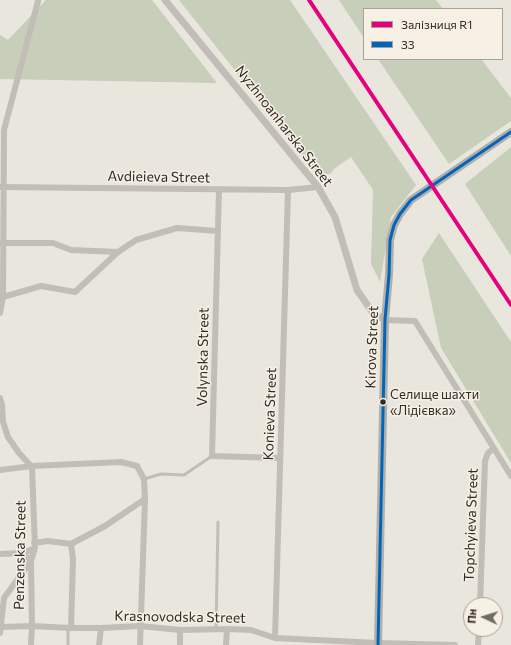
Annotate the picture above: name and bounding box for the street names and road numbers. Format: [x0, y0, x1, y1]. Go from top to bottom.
street label: Nyzhnoanharska Street [232, 62, 336, 190]
street label: Avdieieva Street [108, 168, 210, 186]
street label: Kirova Street [362, 305, 382, 389]
street label: Volynska Street [194, 307, 212, 407]
street label: Konieva Street [260, 367, 280, 461]
street label: Topchyieva Street [461, 468, 481, 582]
street label: Penzenska Street [11, 500, 29, 610]
street label: Krasnovodska Street [114, 607, 246, 627]

